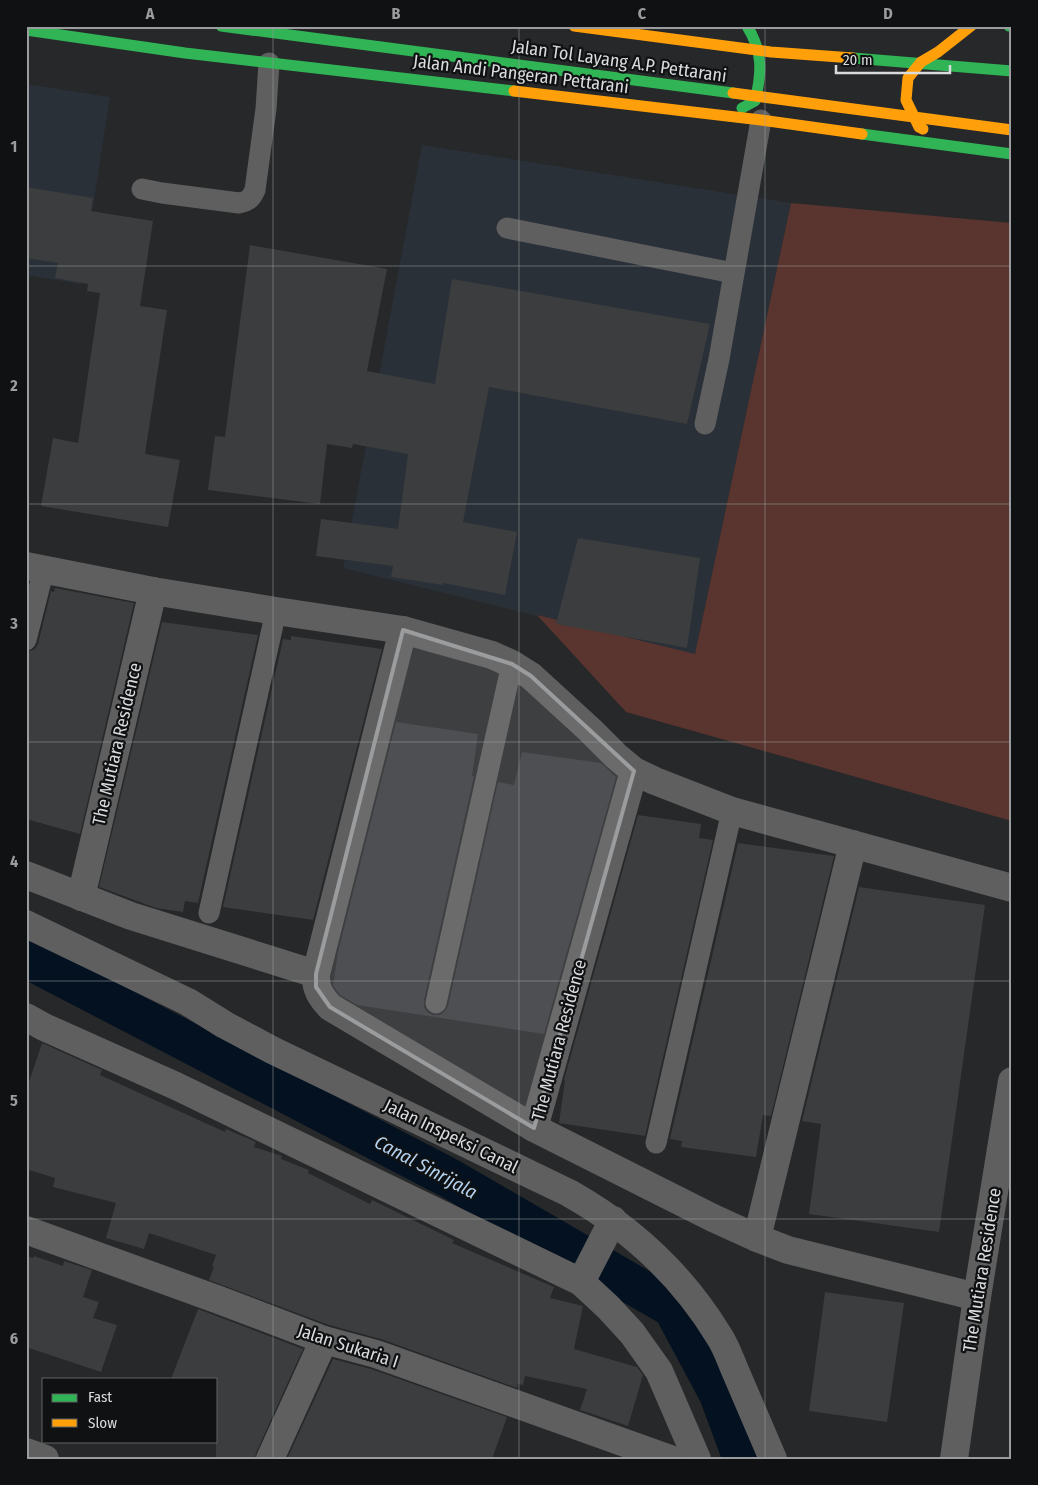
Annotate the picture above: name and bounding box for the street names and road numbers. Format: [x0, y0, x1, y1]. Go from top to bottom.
street label: Jalan Tol Layang A.P. Pettarani [510, 35, 728, 87]
street label: Jalan Andi Pangeran Pettarani [412, 50, 630, 98]
street label: The Mutiara Residence [88, 661, 146, 827]
street label: The Mutiara Residence [527, 957, 591, 1123]
street label: Jalan Inspeksi Canal [380, 1094, 522, 1178]
street label: The Mutiara Residence [958, 1186, 1006, 1354]
street label: Jalan Sukaria I [295, 1319, 401, 1373]

